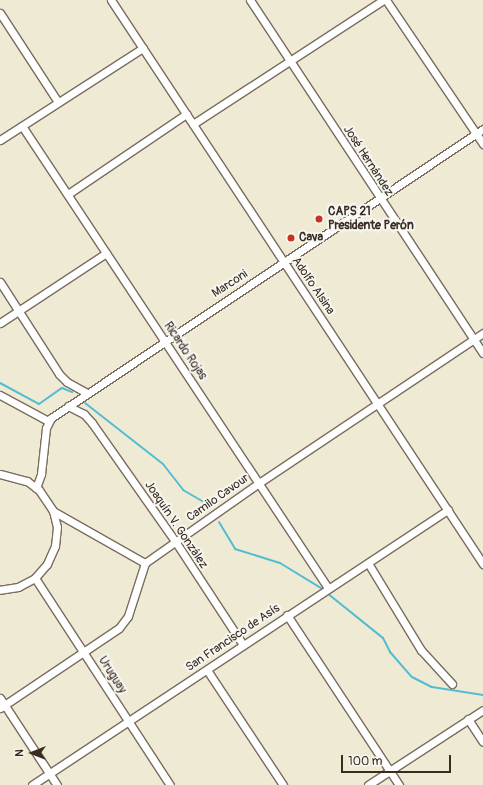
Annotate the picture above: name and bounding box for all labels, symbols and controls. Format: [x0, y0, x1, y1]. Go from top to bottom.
street label: José Hernández [340, 123, 396, 199]
place label: CAPS 21 Presidente Perón [328, 205, 414, 233]
marker: CAPS 21 Presidente Perón [313, 213, 325, 225]
place label: Cava [299, 231, 323, 245]
marker: Cava [286, 233, 296, 243]
street label: Adolfo Alsina [288, 254, 338, 318]
street label: Marconi [209, 267, 251, 301]
street label: Ricardo Rojas [160, 319, 210, 383]
street label: Camilo Cavour [184, 471, 252, 525]
street label: Joaquín V. González [141, 479, 211, 571]
street label: San Francisco de Asís [183, 601, 283, 675]
street label: Uruguay [95, 654, 129, 696]
north arrow [12, 733, 52, 773]
scale bar [343, 747, 453, 773]
text: N [13, 749, 26, 757]
text: 100 m [348, 754, 382, 769]

